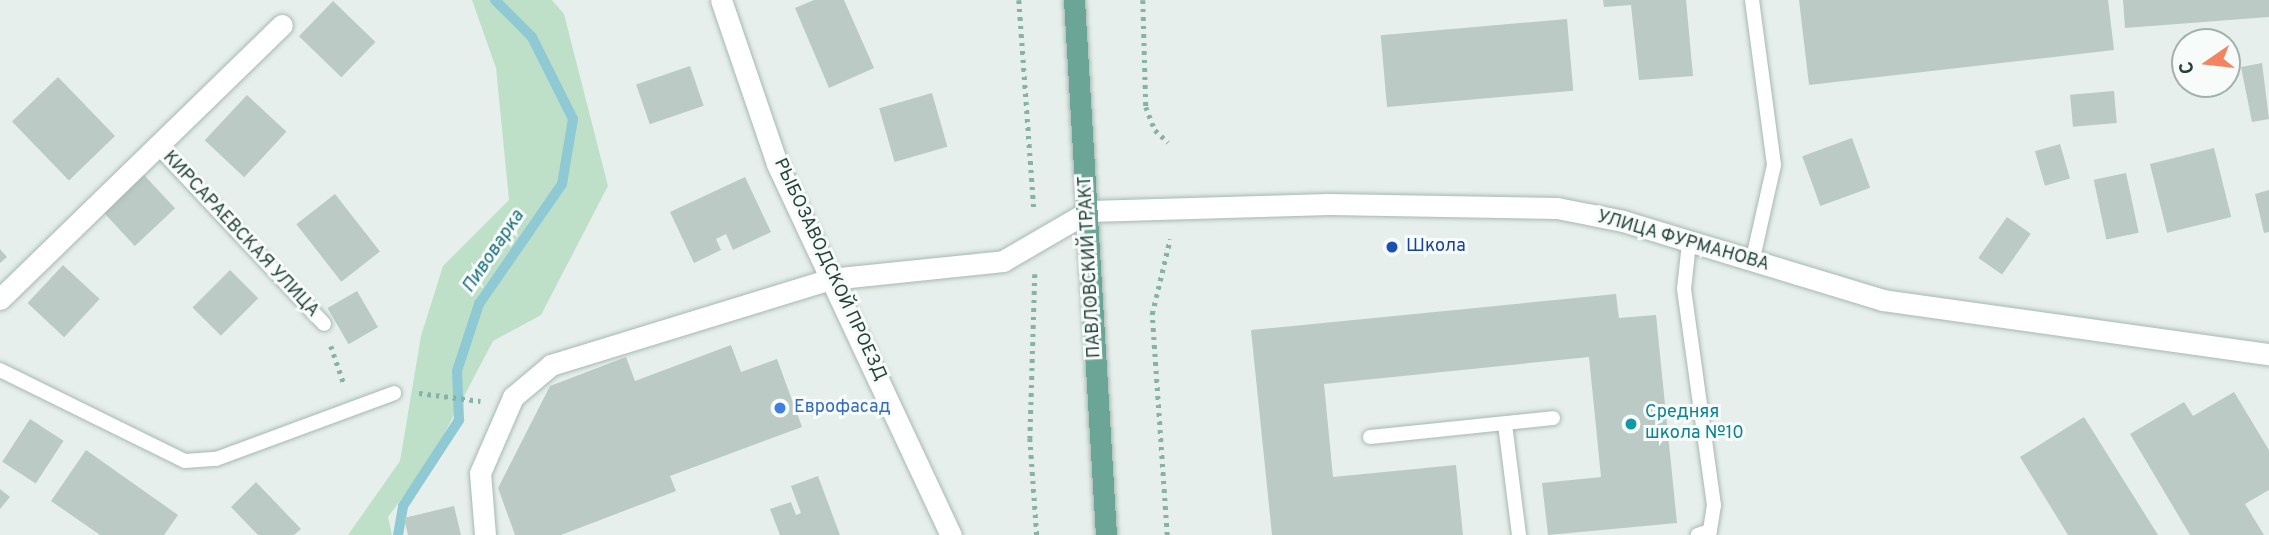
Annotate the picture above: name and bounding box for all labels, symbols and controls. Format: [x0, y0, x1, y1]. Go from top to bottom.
north arrow [2171, 28, 2241, 98]
text: С [2174, 59, 2201, 76]
street label: КИРСАРАЕВСКАЯ УЛИЦА [157, 147, 323, 323]
street label: РЫБОЗАВОДСКОЙ ПРОЕЗД [768, 156, 890, 384]
street label: ПАВЛОВСКИЙ ТРАКТ [1075, 175, 1107, 359]
water label: Пивоварка [458, 206, 530, 298]
street label: УЛИЦА ФУРМАНОВА [1594, 207, 1772, 277]
place label: Школа [1406, 236, 1466, 258]
marker: Школа [1384, 239, 1400, 255]
place label: Еврофасад [794, 397, 891, 419]
marker: Еврофасад [772, 400, 788, 416]
place label: Средняя школа №10 [1645, 403, 1744, 446]
marker: Средняя школа №10 [1623, 416, 1639, 432]

